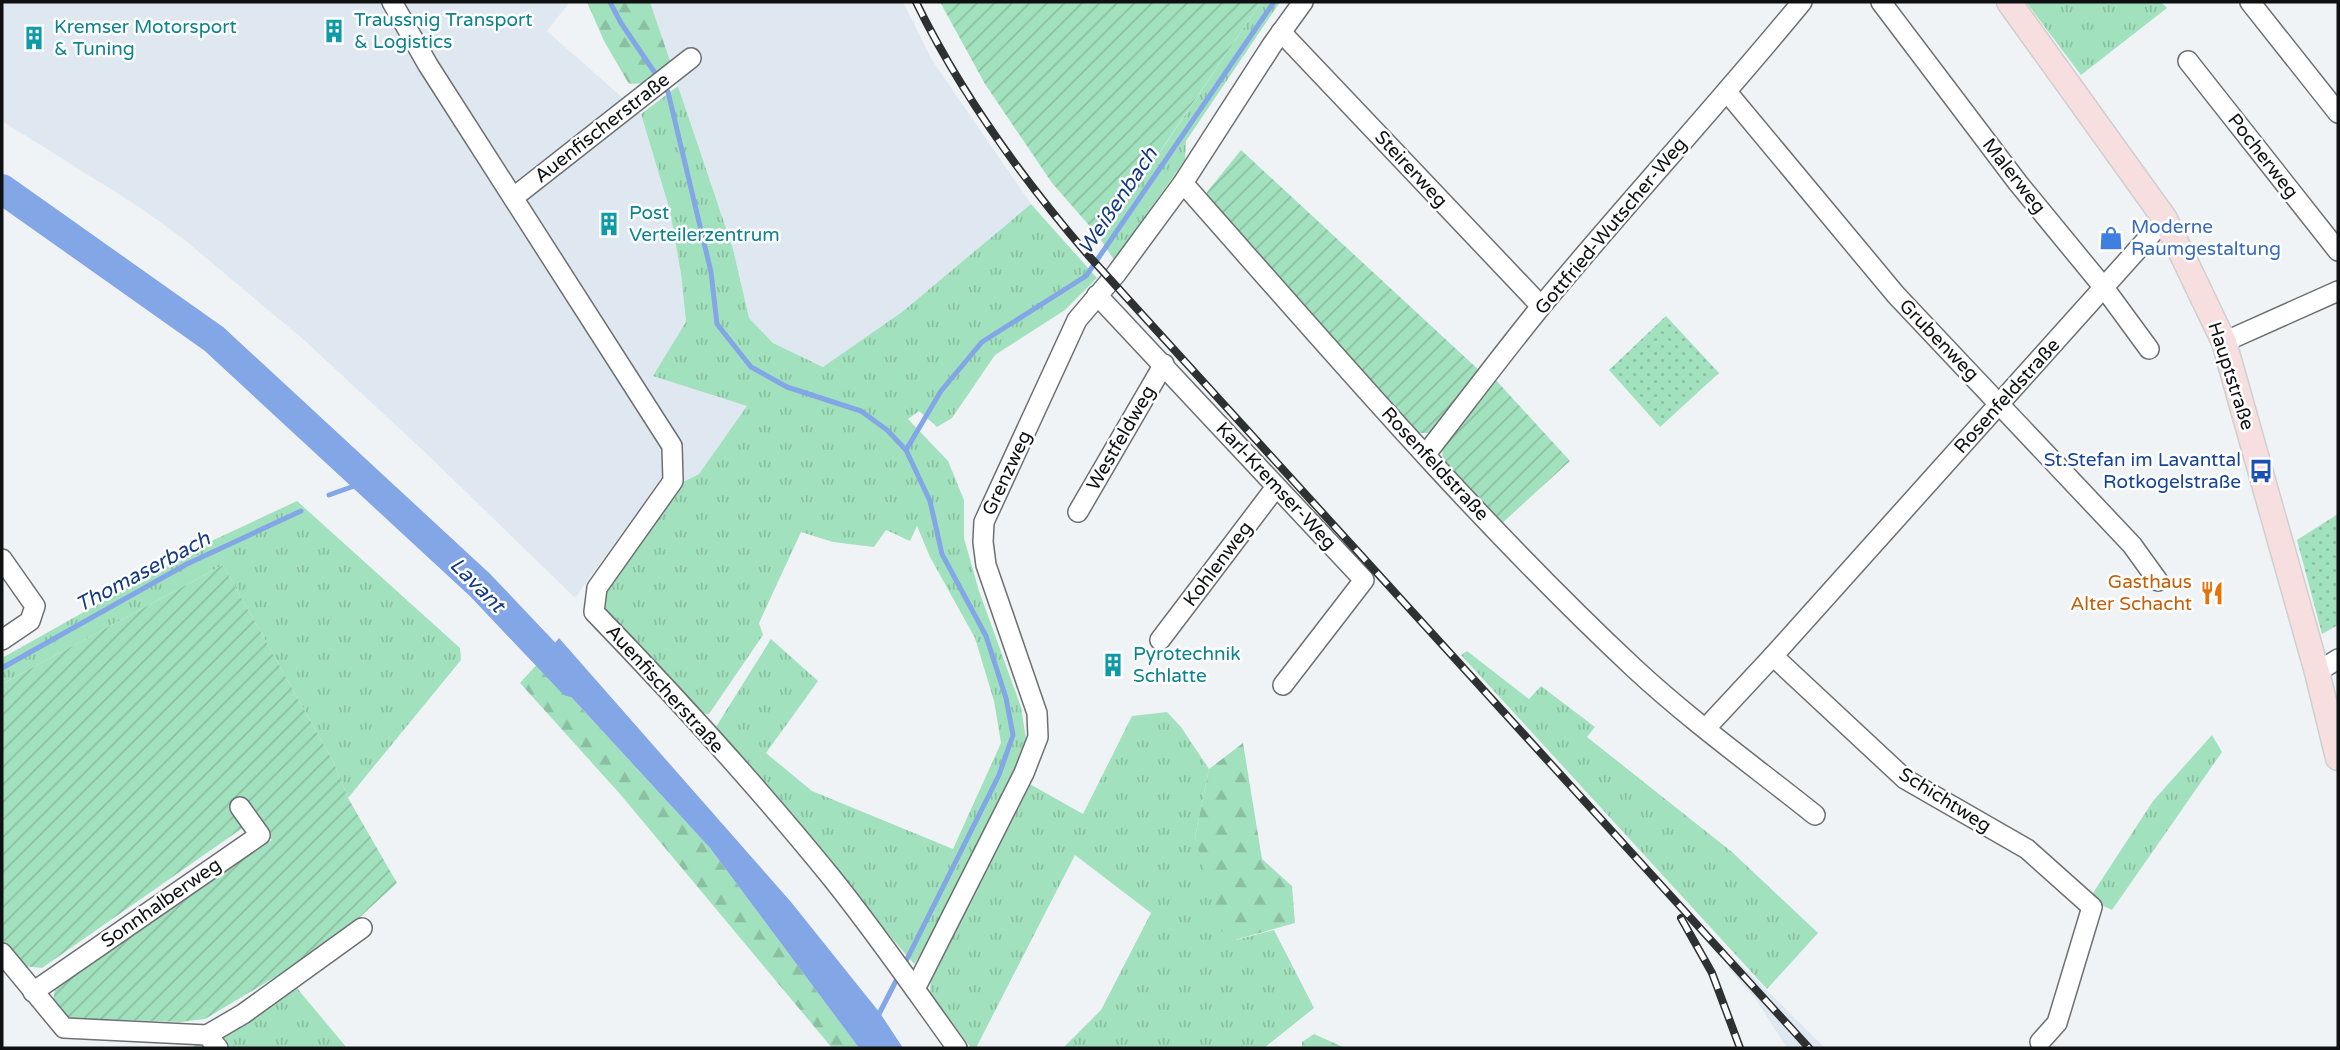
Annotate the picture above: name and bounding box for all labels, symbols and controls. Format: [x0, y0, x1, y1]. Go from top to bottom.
place label: Traussnig Transport & Logistics [354, 9, 533, 53]
place label: Kremser Motorsport & Tuning [54, 16, 237, 60]
building icon: Traussnig Transport & Logistics [320, 17, 348, 45]
building icon: Kremser Motorsport & Tuning [20, 24, 48, 52]
street label: Auenfischerstraße [530, 69, 674, 187]
street label: Pocherweg [2223, 109, 2303, 203]
street label: Steirerweg [1370, 126, 1452, 212]
street label: Gottfried-Wutscher-Weg [1531, 133, 1691, 319]
street label: Malerweg [1978, 134, 2050, 218]
water label: Weißenbach [1073, 142, 1164, 259]
place label: Post Verteilerzentrum [629, 202, 780, 246]
building icon: Post Verteilerzentrum [595, 210, 623, 238]
place label: Moderne Raumgestaltung [2131, 216, 2281, 260]
shop icon: Moderne Raumgestaltung [2097, 224, 2125, 252]
street label: Grubenweg [1895, 295, 1983, 385]
street label: Hauptstraße [2203, 319, 2259, 433]
street label: Rosenfeldstraße [1950, 334, 2064, 458]
street label: Westfeldweg [1082, 382, 1160, 494]
street label: Rosenfeldstraße [1377, 403, 1493, 525]
street label: Karl-Kremser-Weg [1211, 418, 1341, 554]
street label: Grenzweg [978, 427, 1036, 519]
place label: St.Stefan im Lavanttal Rotkogelstraße [2044, 449, 2241, 493]
bus stop icon: St.Stefan im Lavanttal Rotkogelstraße [2247, 457, 2275, 485]
street label: Kohlenweg [1179, 517, 1257, 611]
water label: Thomaserbach [72, 526, 215, 618]
water label: Lavant [444, 552, 511, 619]
place label: Gasthaus Alter Schacht [2070, 571, 2192, 615]
restaurant icon: Gasthaus Alter Schacht [2198, 579, 2226, 607]
street label: Auenfischerstraße [602, 620, 728, 758]
place label: Pyrotechnik Schlatte [1133, 643, 1241, 687]
building icon: Pyrotechnik Schlatte [1099, 651, 1127, 679]
street label: Schichtweg [1895, 763, 1995, 837]
street label: Sonnhalberweg [97, 854, 225, 952]

